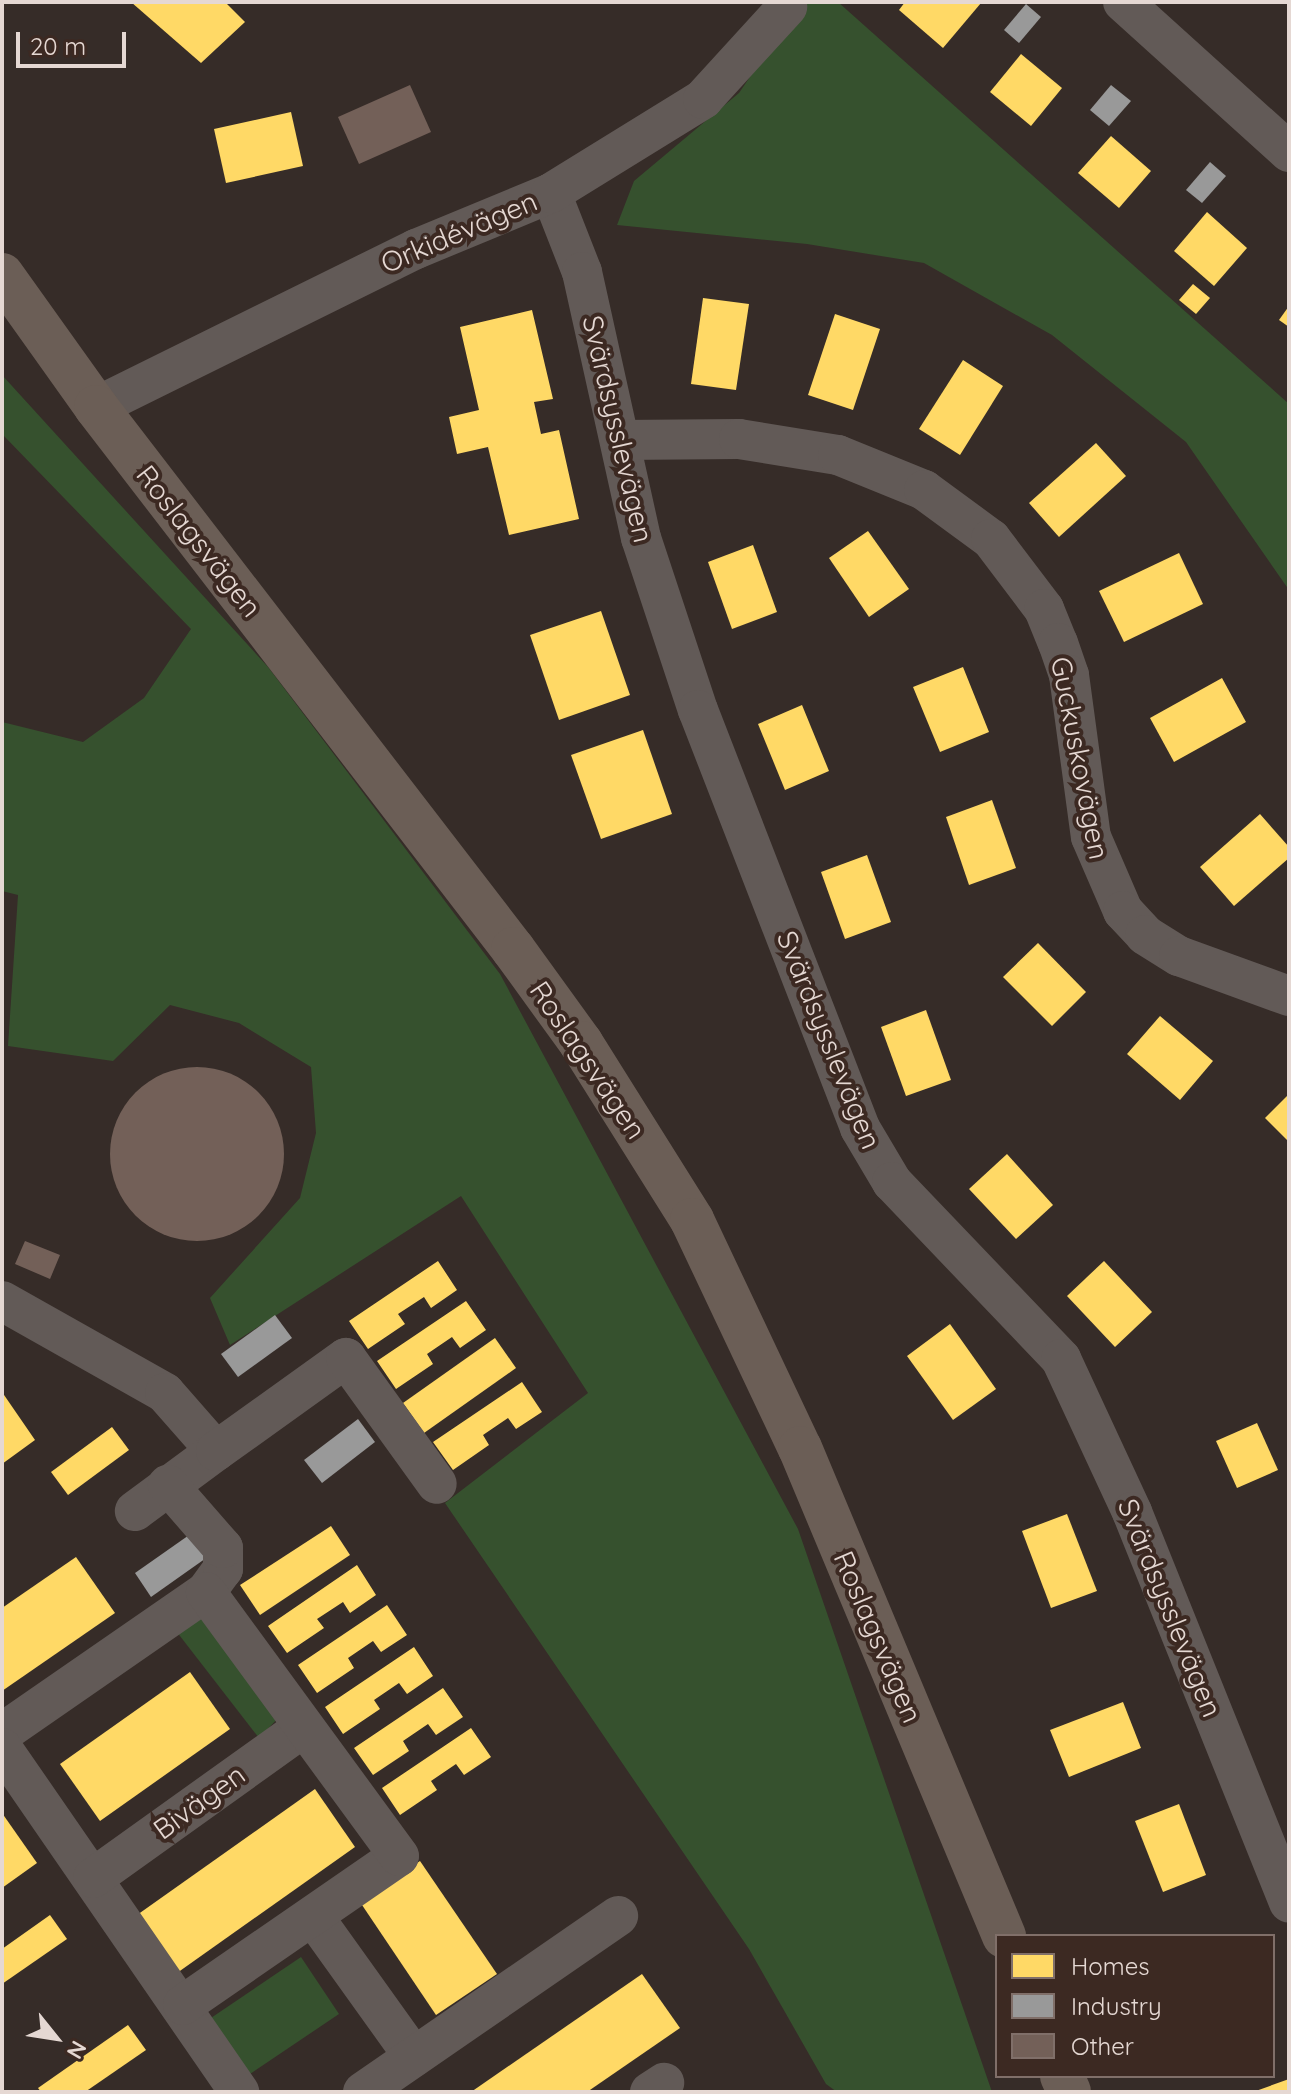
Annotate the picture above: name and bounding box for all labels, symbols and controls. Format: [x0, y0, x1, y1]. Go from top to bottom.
scale bar [20, 16, 130, 66]
text: 20 m [30, 31, 86, 61]
street label: Orkidévägen [376, 184, 542, 280]
street label: Svärdsysslevägen [576, 312, 660, 546]
street label: Roslagsvägen [129, 459, 269, 623]
street label: Guckuskovägen [1044, 654, 1116, 862]
street label: Svärdsysslevägen [770, 926, 888, 1154]
street label: Roslagsvägen [523, 975, 653, 1145]
street label: Svärdsysslevägen [1111, 1494, 1229, 1722]
street label: Roslagsvägen [827, 1546, 929, 1728]
street label: Bivägen [147, 1758, 251, 1846]
legend [995, 1934, 1275, 2078]
text: Homes [1071, 1951, 1149, 1981]
text: Industry [1071, 1991, 1162, 2021]
north arrow [16, 1998, 96, 2078]
text: Other [1071, 2031, 1134, 2061]
text: N [61, 2036, 93, 2064]

